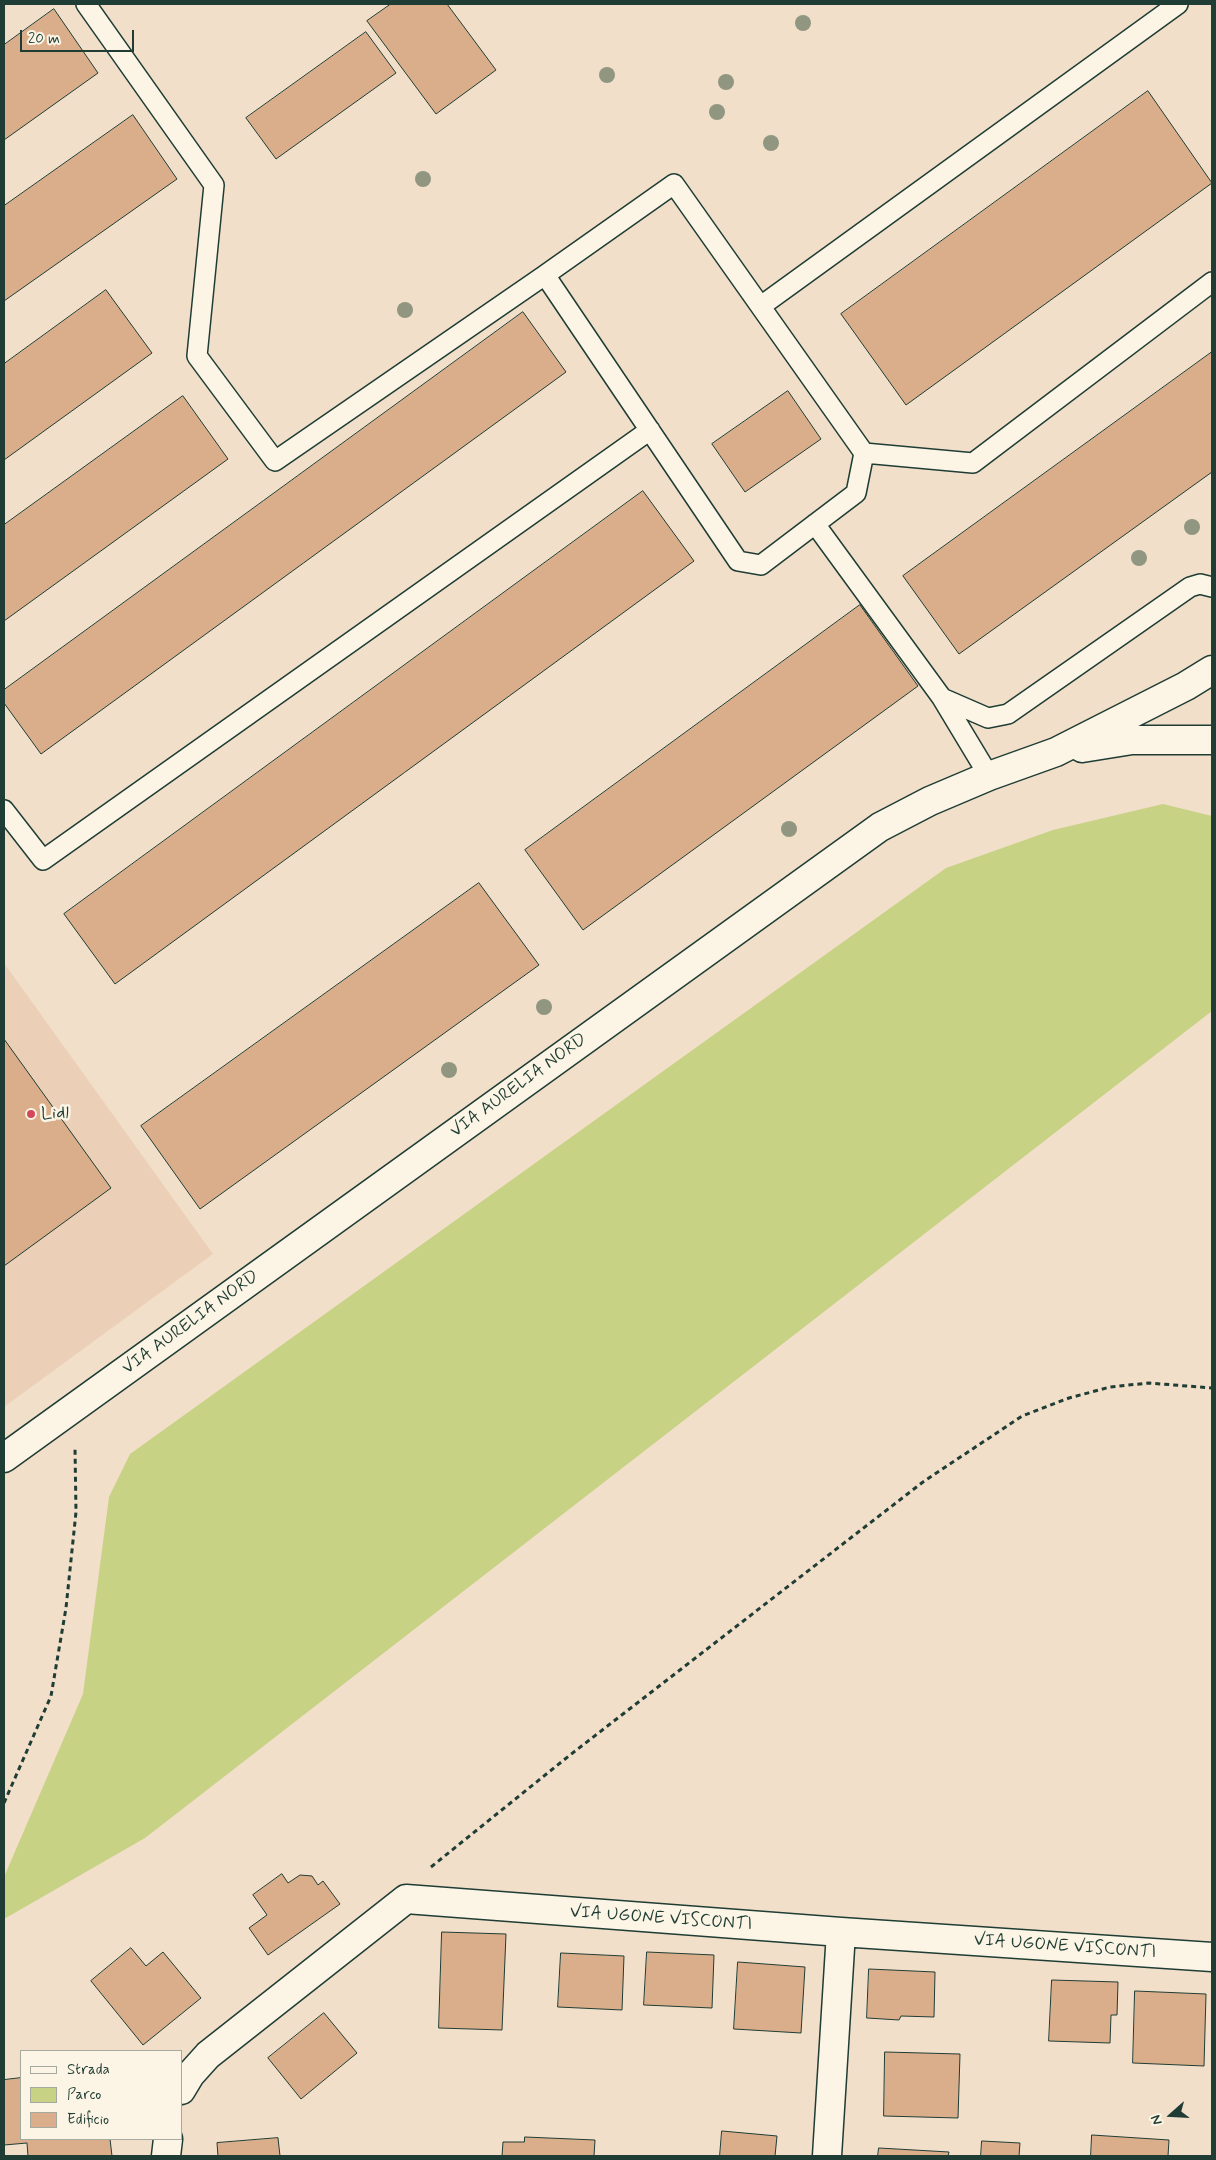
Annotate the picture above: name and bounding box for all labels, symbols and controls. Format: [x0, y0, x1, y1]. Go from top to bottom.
scale bar [22, 20, 136, 52]
text: 20 m [28, 29, 60, 49]
street label: VIA AURELIA NORD [446, 1029, 592, 1143]
place label: Lidl [41, 1103, 69, 1125]
marker: Lidl [25, 1108, 37, 1120]
street label: VIA AURELIA NORD [118, 1266, 264, 1380]
street label: VIA UGONE VISCONTI [569, 1902, 753, 1936]
street label: VIA UGONE VISCONTI [973, 1930, 1157, 1964]
legend [20, 2050, 182, 2140]
text: Strada [67, 2060, 110, 2080]
text: Parco [67, 2085, 101, 2105]
north arrow [1146, 2090, 1196, 2140]
text: Edificio [67, 2110, 109, 2130]
text: N [1147, 2113, 1167, 2127]

